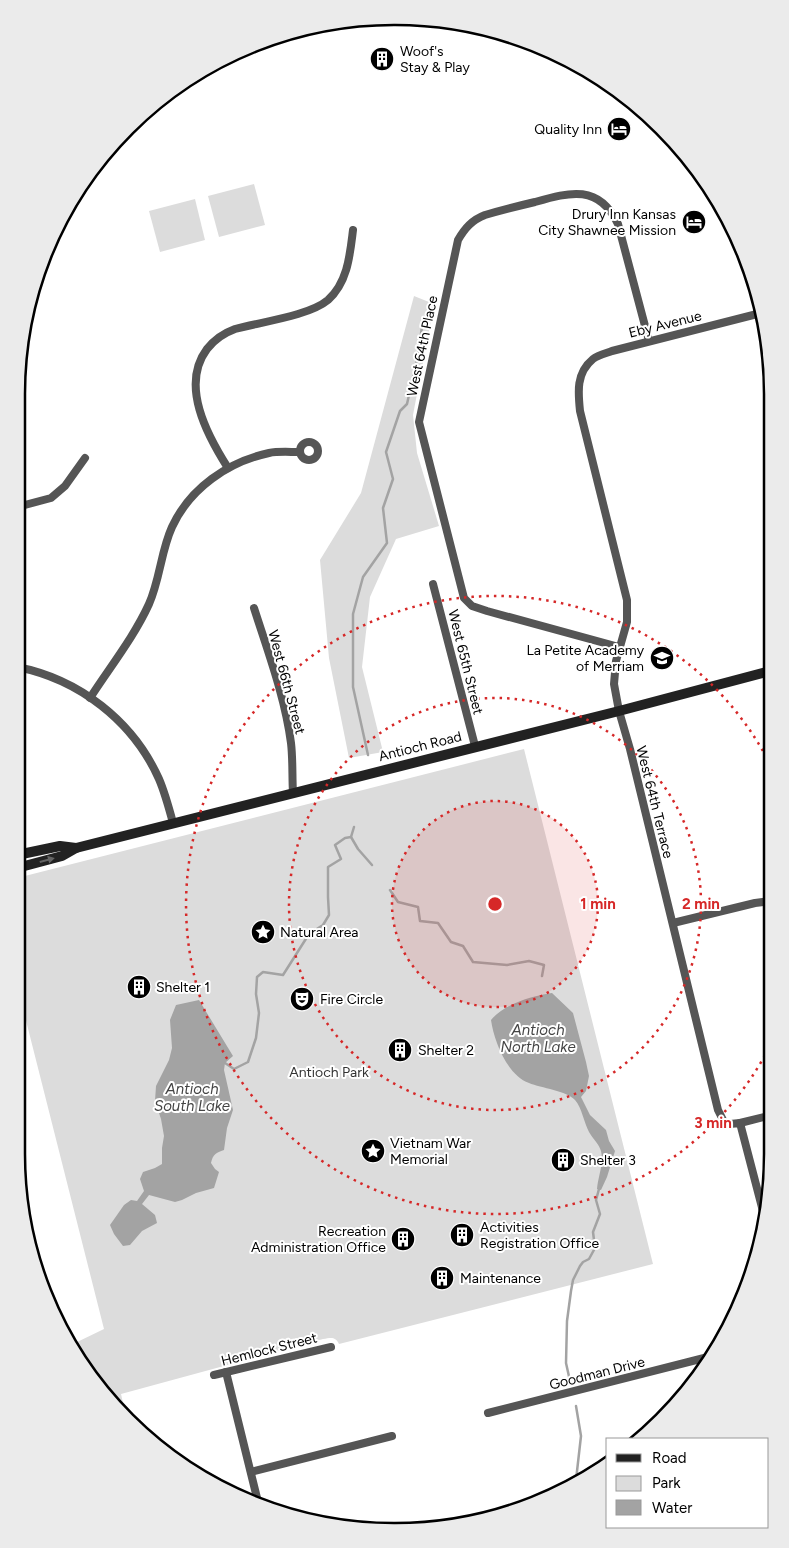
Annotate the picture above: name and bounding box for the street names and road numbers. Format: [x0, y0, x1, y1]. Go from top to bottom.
street label: West 64th Place [404, 294, 442, 398]
street label: Eby Avenue [627, 307, 704, 342]
street label: West 65th Street [444, 608, 487, 716]
street label: West 66th Street [264, 628, 309, 736]
street label: Antioch Road [377, 728, 463, 765]
street label: West 64th Terrace [632, 744, 677, 860]
street label: Hemlock Street [219, 1329, 319, 1370]
street label: Goodman Drive [548, 1353, 647, 1394]

